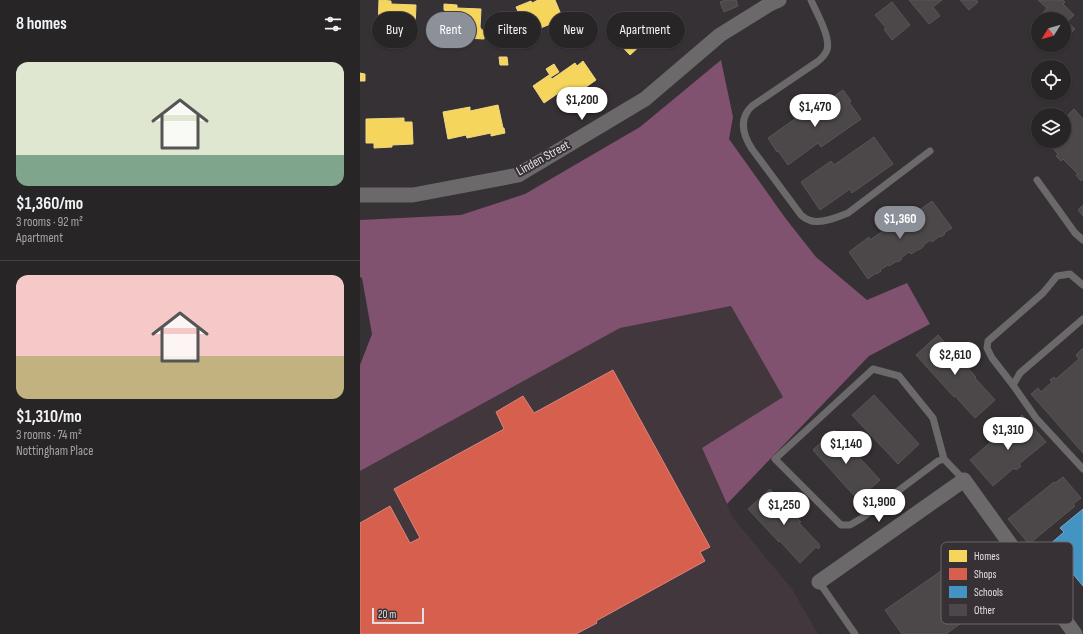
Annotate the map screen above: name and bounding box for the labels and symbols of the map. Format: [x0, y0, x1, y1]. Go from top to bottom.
north arrow [1031, 12, 1071, 52]
pin: $1,200 [549, 87, 615, 121]
pin: $1,470 [782, 94, 848, 128]
street label: Linden Street [514, 137, 572, 179]
pin: $1,360 [867, 206, 933, 240]
pin: $2,610 [922, 342, 988, 376]
pin: $1,310 [975, 417, 1041, 451]
pin: $1,140 [813, 431, 879, 465]
pin: $1,900 [846, 489, 912, 523]
pin: $1,250 [751, 492, 817, 526]
legend [941, 542, 1073, 624]
text: Homes [974, 550, 1000, 563]
text: Shops [974, 568, 997, 581]
text: Schools [974, 586, 1003, 599]
text: Other [974, 604, 995, 617]
scale bar [372, 606, 424, 625]

